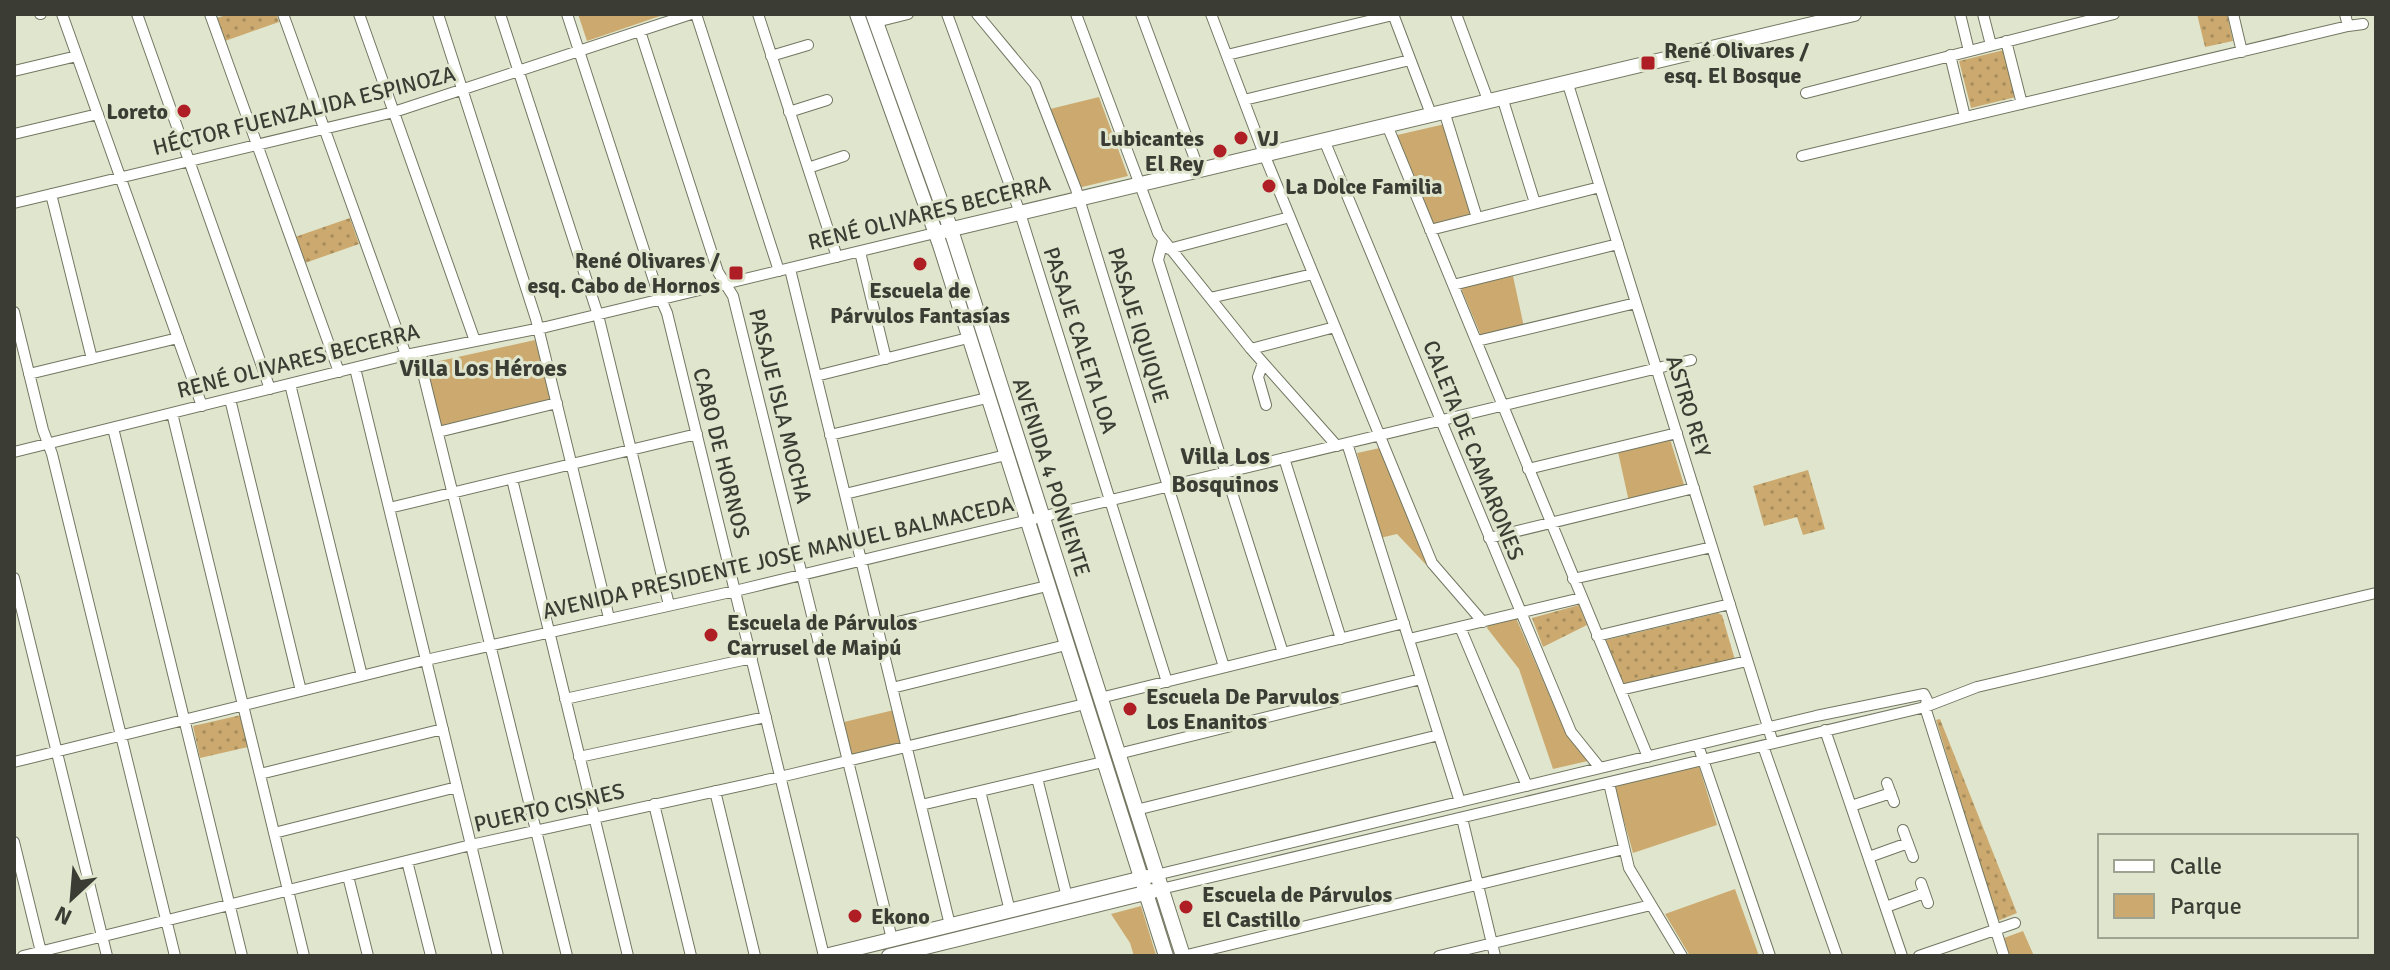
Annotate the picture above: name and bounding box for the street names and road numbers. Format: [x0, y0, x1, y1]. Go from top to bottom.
street label: HÉCTOR FUENZALIDA ESPINOZA [150, 60, 459, 161]
street label: RENÉ OLIVARES BECERRA [805, 169, 1054, 256]
street label: PASAJE CALETA LOA [1038, 243, 1124, 437]
street label: PASAJE IQUIQUE [1102, 244, 1175, 406]
street label: PASAJE ISLA MOCHA [743, 306, 818, 507]
street label: RENÉ OLIVARES BECERRA [174, 317, 423, 404]
street label: CALETA DE CAMARONES [1417, 336, 1530, 564]
street label: ASTRO REY [1660, 352, 1717, 460]
street label: CABO DE HORNOS [687, 365, 756, 541]
street label: AVENIDA 4 PONIENTE [1007, 375, 1096, 580]
street label: AVENIDA PRESIDENTE JOSE MANUEL BALMACEDA [540, 490, 1017, 625]
street label: PUERTO CISNES [471, 777, 627, 838]

